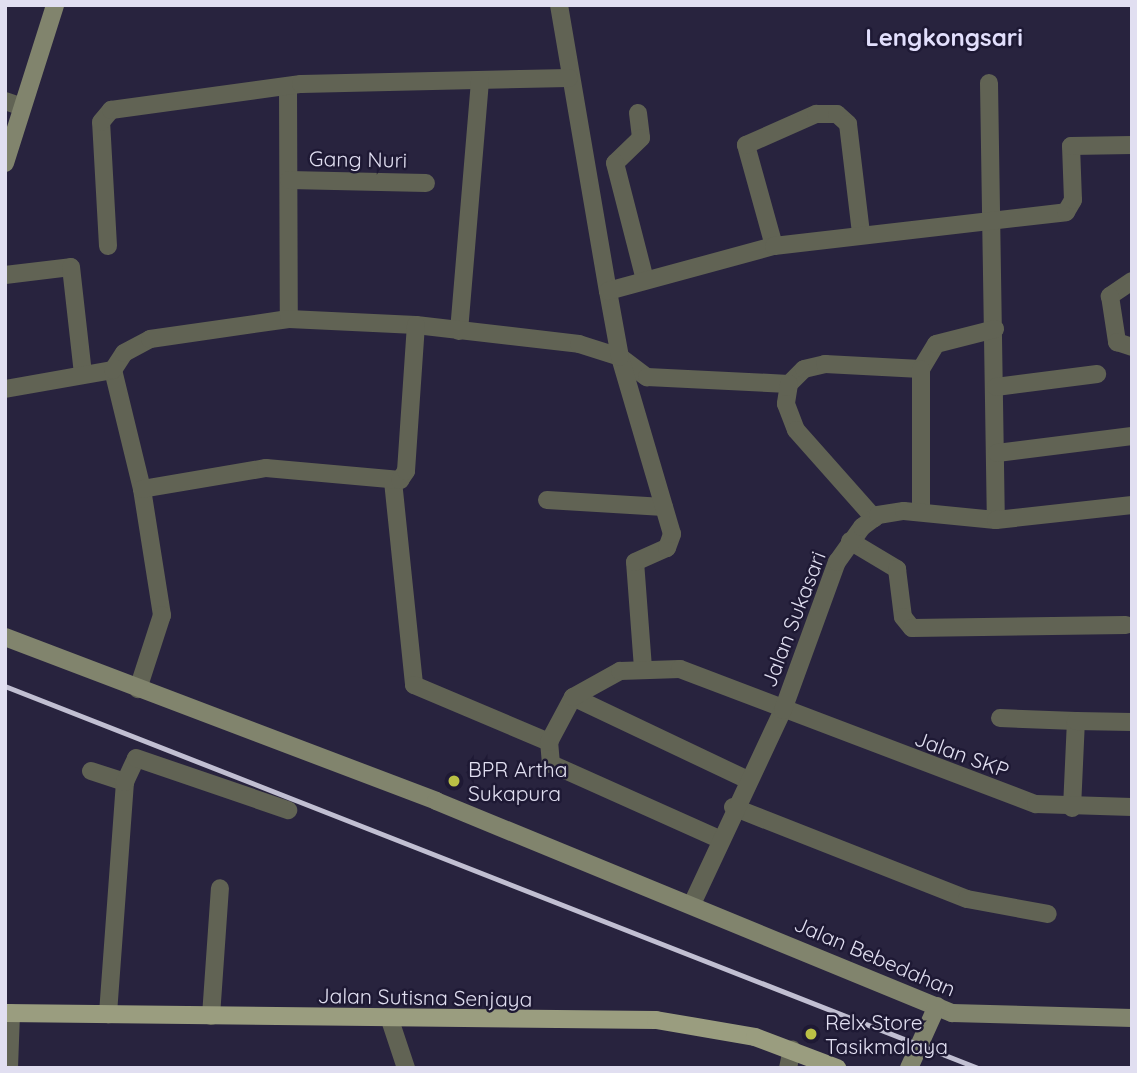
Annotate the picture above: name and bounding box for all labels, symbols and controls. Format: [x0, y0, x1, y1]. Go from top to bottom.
district label: Lengkongsari [865, 24, 1023, 52]
street label: Gang Nuri [309, 146, 407, 172]
street label: Jalan Sukasari [756, 548, 830, 690]
street label: Jalan SKP [911, 725, 1013, 783]
place label: BPR Artha Sukapura [468, 756, 567, 806]
marker: BPR Artha Sukapura [446, 773, 462, 789]
street label: Jalan Bebedahan [791, 911, 959, 1001]
street label: Jalan Sutisna Senjaya [317, 983, 533, 1011]
place label: Relx Store Tasikmalaya [825, 1009, 948, 1059]
marker: Relx Store Tasikmalaya [803, 1026, 819, 1042]

